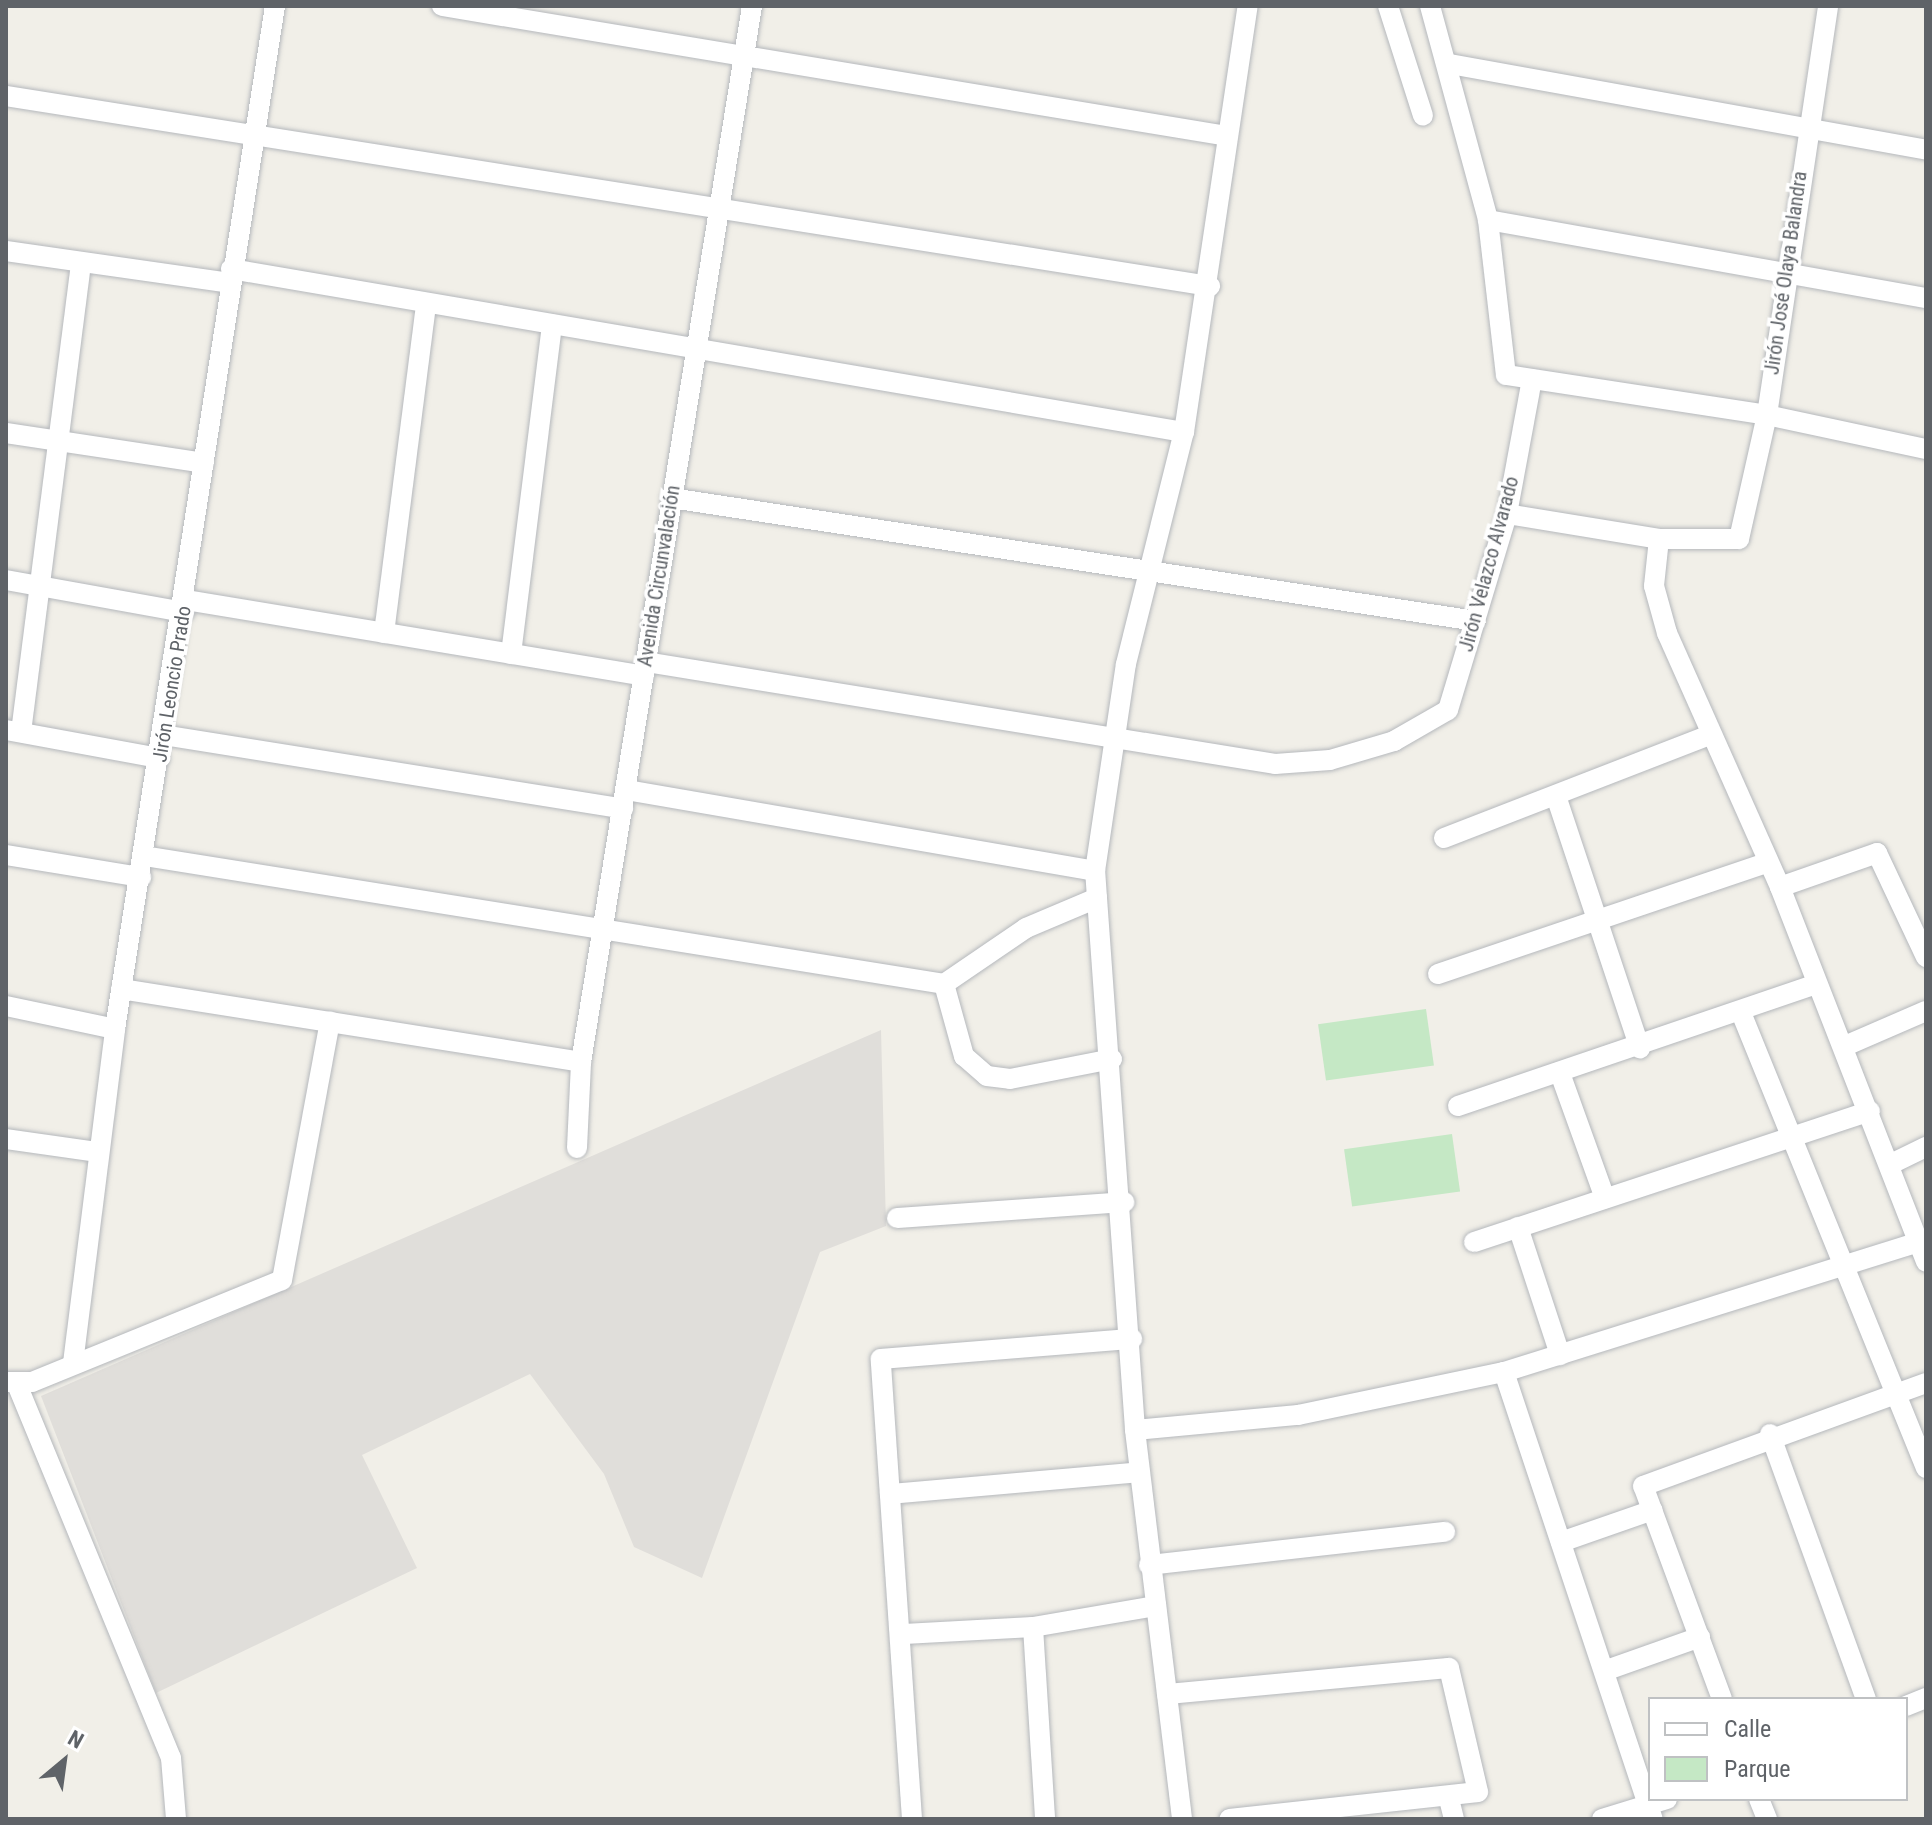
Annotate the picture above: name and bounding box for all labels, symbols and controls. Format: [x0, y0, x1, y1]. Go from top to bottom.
street label: Jirón José Olaya Balandra [1760, 170, 1812, 376]
street label: Jirón Velazco Alvarado [1454, 474, 1524, 654]
street label: Avenida Circunvalación [633, 484, 685, 668]
street label: Jirón Leoncio Prado [148, 604, 196, 764]
legend [1648, 1697, 1908, 1801]
text: Calle [1724, 1715, 1771, 1743]
north arrow [24, 1721, 104, 1801]
text: N [64, 1725, 88, 1754]
text: Parque [1724, 1755, 1791, 1783]

